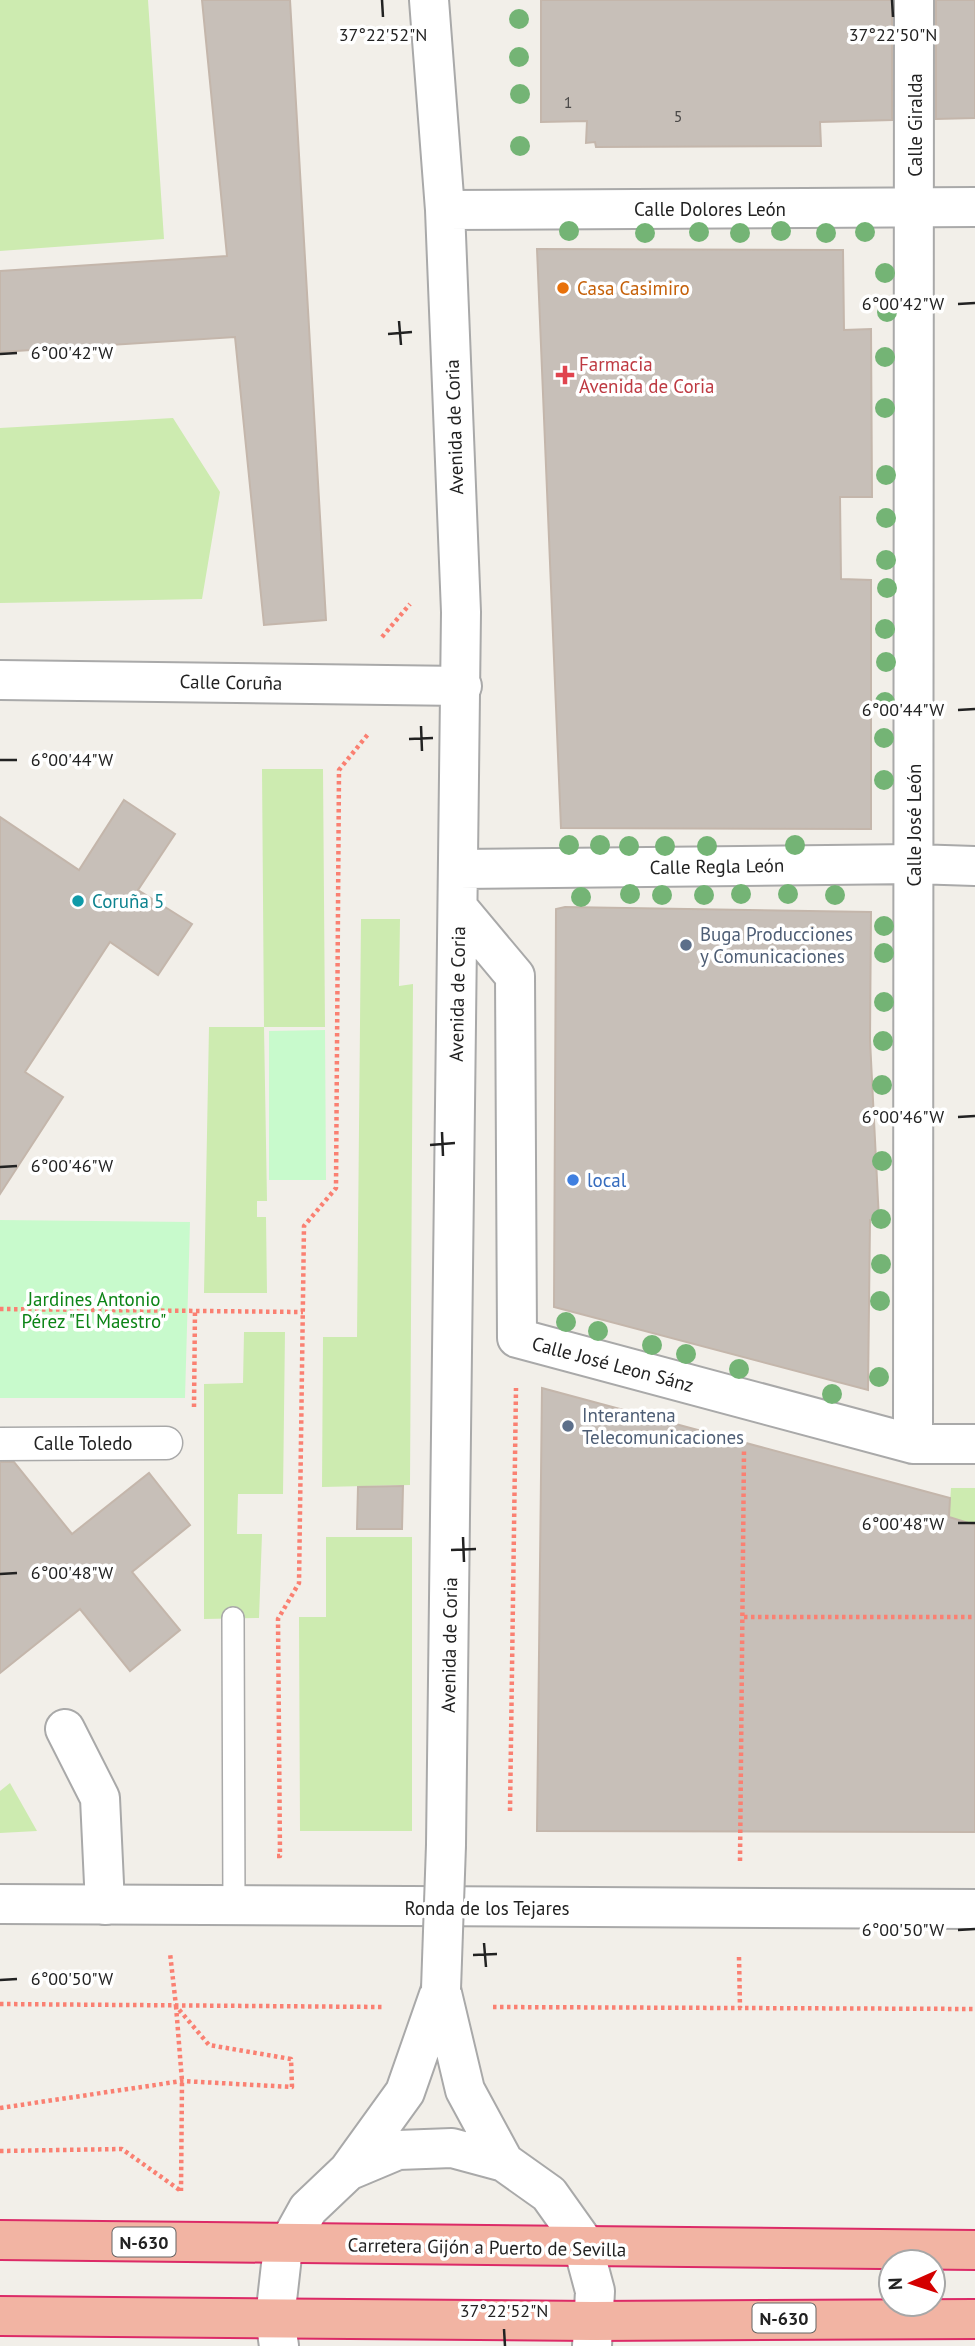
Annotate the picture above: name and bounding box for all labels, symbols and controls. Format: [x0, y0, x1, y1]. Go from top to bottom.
text: 37°22'52"N [339, 23, 427, 46]
text: 37°22'50"N [849, 23, 937, 46]
street label: Calle Giralda [903, 73, 927, 177]
house number: 1 [564, 92, 572, 112]
house number: 5 [674, 106, 682, 126]
street label: Calle Dolores León [634, 197, 786, 221]
place label: Casa Casimiro [577, 276, 690, 300]
marker: Casa Casimiro [555, 280, 571, 296]
text: 6°00'42"W [862, 292, 944, 315]
text: 6°00'42"W [31, 341, 113, 364]
place label: Farmacia Avenida de Coria [579, 352, 715, 398]
street label: Avenida de Coria [440, 359, 468, 495]
marker: Farmacia Avenida de Coria [557, 367, 573, 383]
street label: Calle Coruña [179, 669, 283, 695]
text: 6°00'44"W [862, 698, 944, 721]
text: 6°00'44"W [31, 748, 113, 771]
street label: Calle José León [902, 764, 926, 886]
street label: Calle Regla León [650, 853, 784, 879]
place label: Coruña 5 [92, 889, 164, 913]
marker: Coruña 5 [70, 893, 86, 909]
place label: Buga Producciones y Comunicaciones [700, 922, 853, 968]
street label: Avenida de Coria [444, 926, 470, 1062]
marker: Buga Producciones y Comunicaciones [678, 937, 694, 953]
text: 6°00'46"W [862, 1105, 944, 1128]
text: 6°00'46"W [31, 1154, 113, 1177]
place label: local [587, 1168, 627, 1192]
marker: local [565, 1172, 581, 1188]
park label: Jardines Antonio Pérez "El Maestro" [22, 1287, 166, 1333]
street label: Calle José Leon Sánz [530, 1331, 696, 1397]
place label: Interantena Telecomunicaciones [582, 1403, 744, 1449]
marker: Interantena Telecomunicaciones [560, 1418, 576, 1434]
street label: Calle Toledo [33, 1431, 133, 1455]
text: 6°00'48"W [862, 1512, 944, 1535]
text: 6°00'48"W [31, 1561, 113, 1584]
street label: Avenida de Coria [436, 1577, 462, 1713]
street label: Ronda de los Tejares [404, 1896, 570, 1920]
text: 6°00'50"W [862, 1918, 944, 1941]
text: 6°00'50"W [31, 1967, 113, 1990]
road number: N-630 [113, 2228, 176, 2256]
street label: Carretera Gijón a Puerto de Sevilla [347, 2233, 627, 2261]
north arrow [877, 2248, 947, 2318]
text: N [883, 2277, 907, 2291]
text: 37°22'52"N [460, 2299, 548, 2322]
road number: N-630 [752, 2304, 816, 2332]

